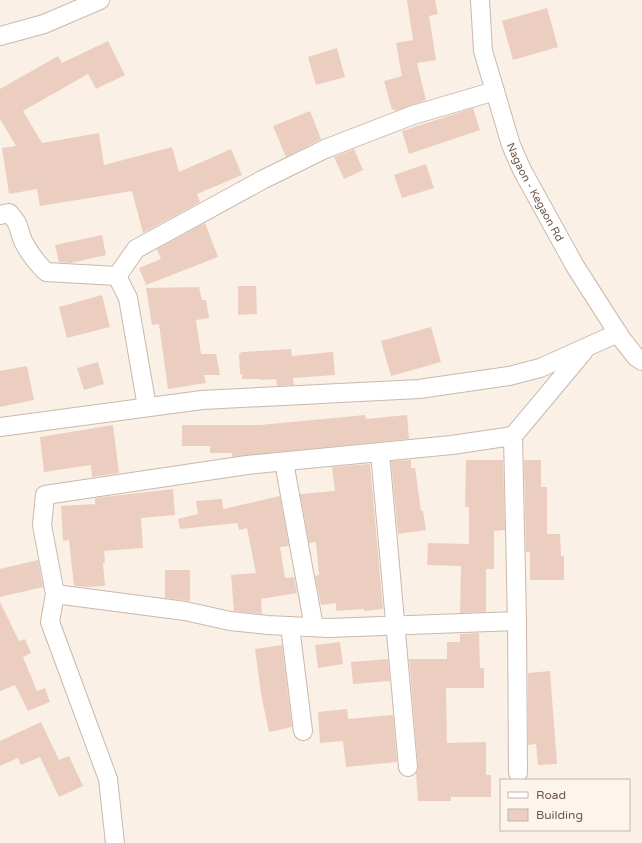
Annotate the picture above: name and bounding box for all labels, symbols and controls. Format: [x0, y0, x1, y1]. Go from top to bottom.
street label: Nagaon - Kegaon Rd [504, 141, 566, 244]
legend [500, 779, 630, 831]
text: Road [536, 788, 566, 802]
text: Building [536, 808, 583, 822]

